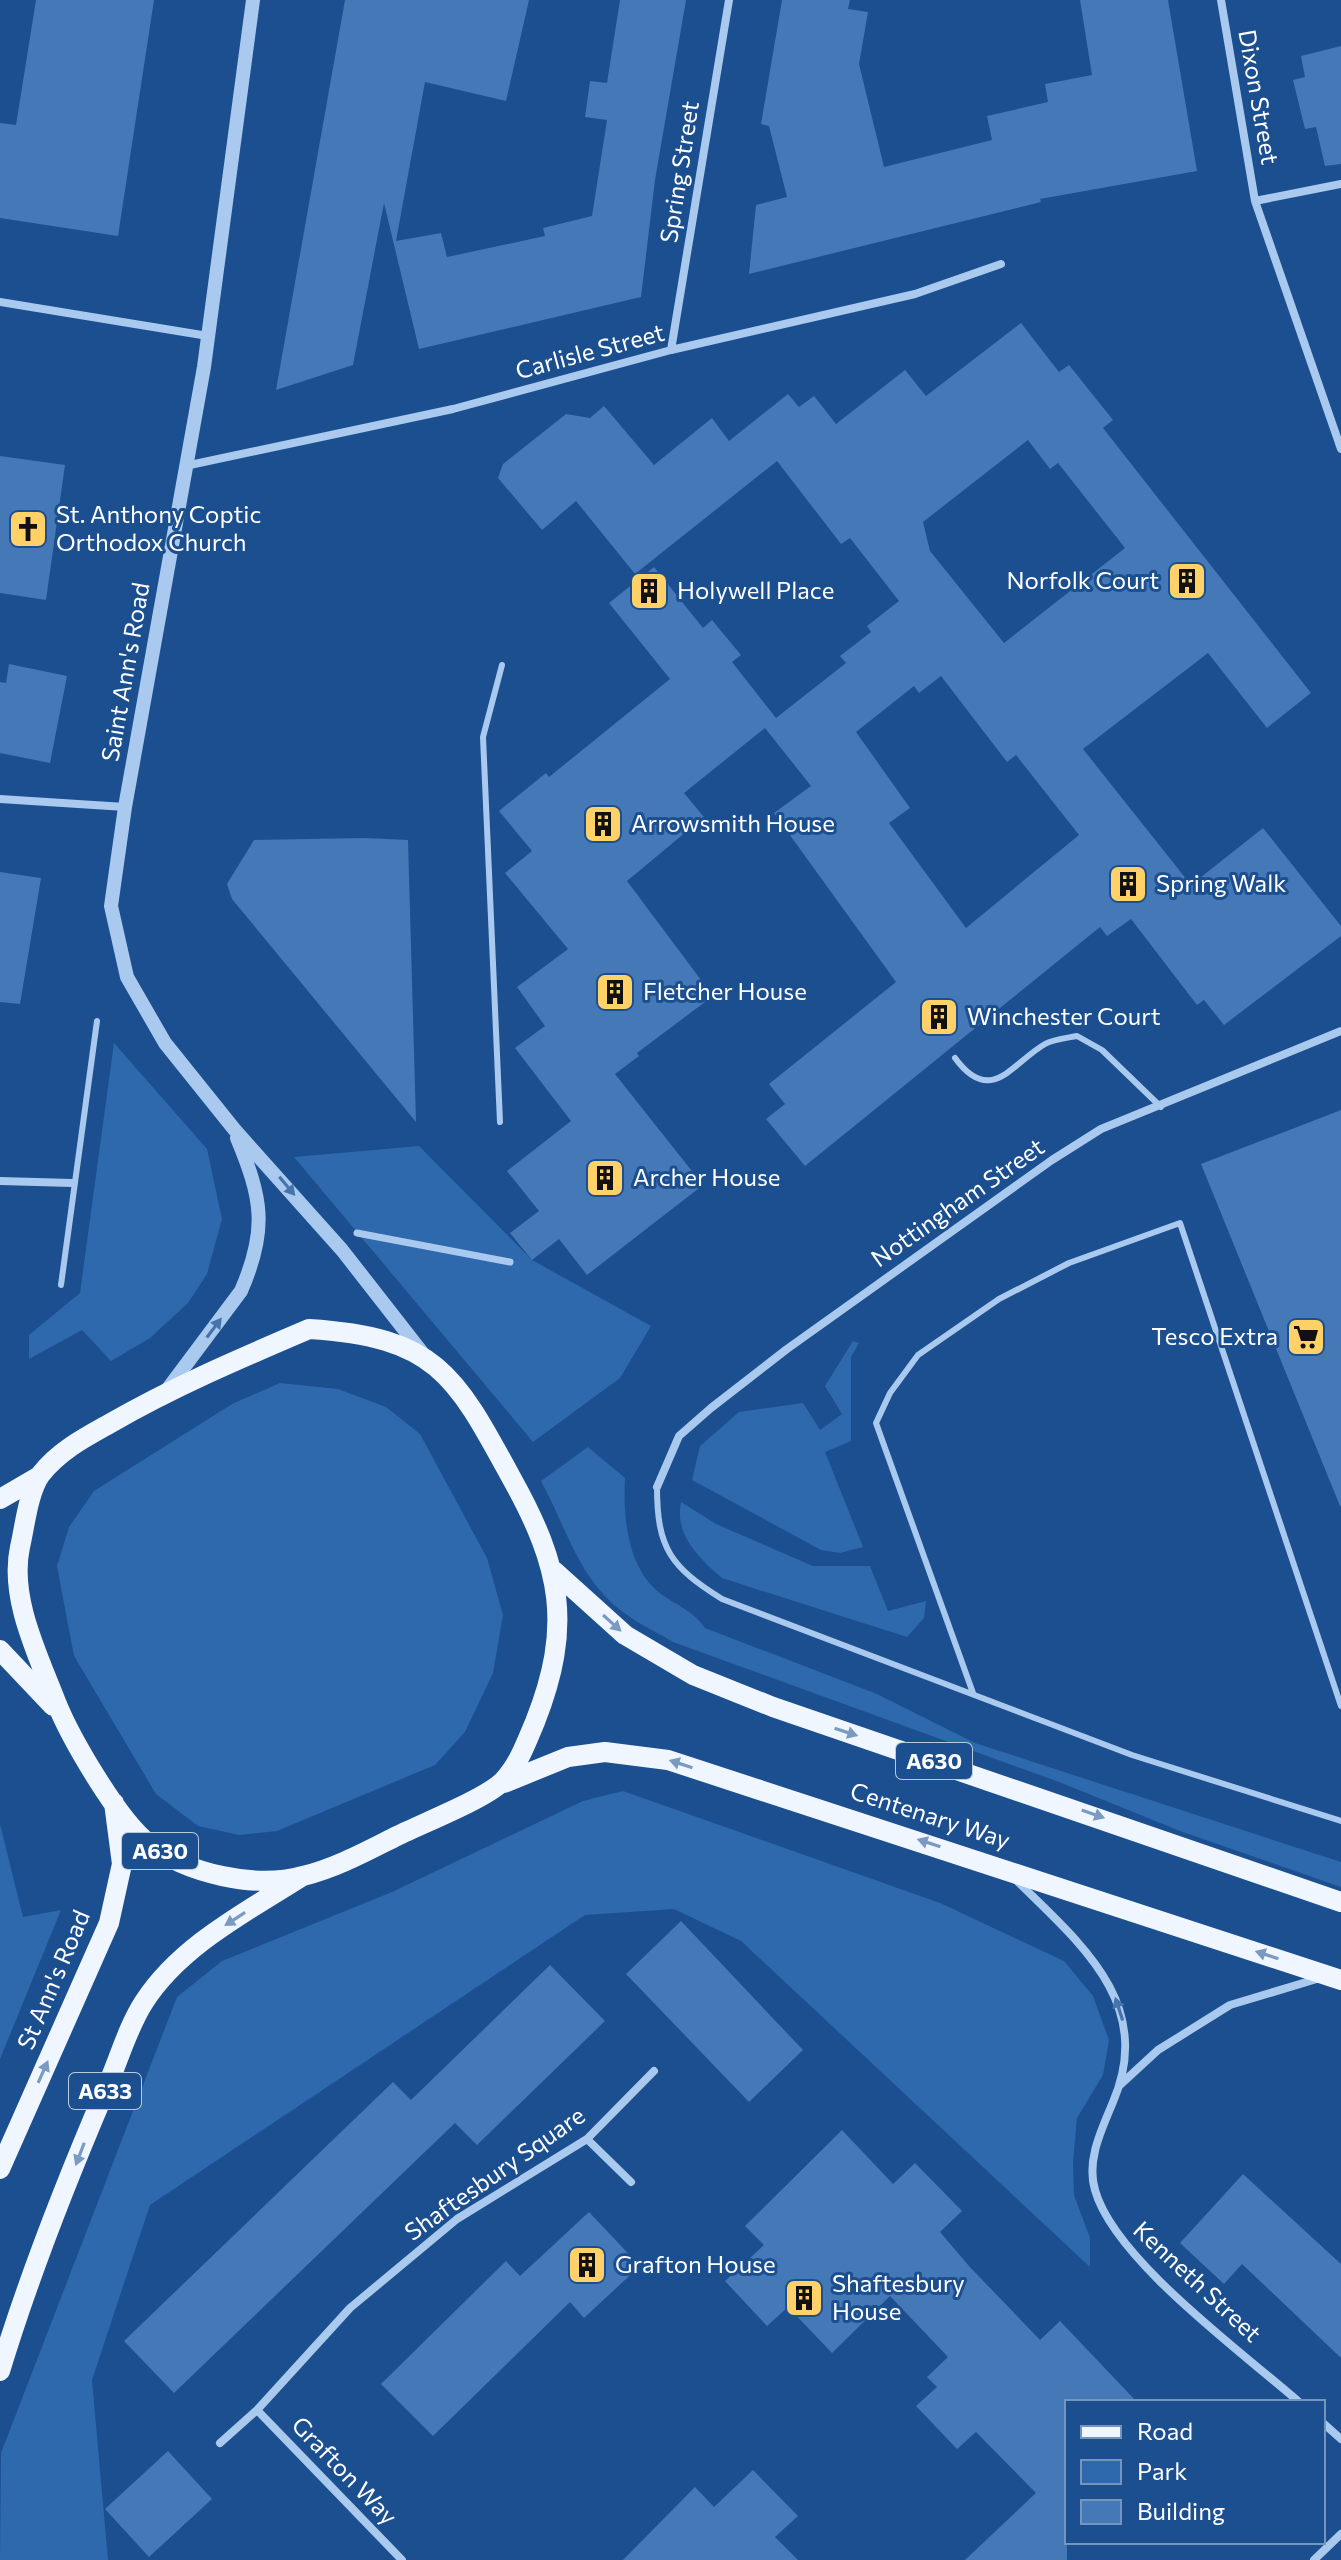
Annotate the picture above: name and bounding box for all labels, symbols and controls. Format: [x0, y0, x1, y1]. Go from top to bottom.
street label: Dixon Street [1233, 27, 1286, 167]
street label: Spring Street [653, 99, 704, 245]
street label: Carlisle Street [512, 317, 667, 384]
place label: St. Anthony Coptic Orthodox Church [56, 499, 261, 556]
church icon: St. Anthony Coptic Orthodox Church [7, 508, 49, 550]
building icon: Norfolk Court [1166, 560, 1208, 602]
place label: Norfolk Court [1006, 565, 1159, 594]
building icon: Holywell Place [628, 570, 670, 612]
place label: Holywell Place [677, 575, 834, 604]
street label: Saint Ann's Road [94, 580, 155, 764]
building icon: Arrowsmith House [582, 803, 624, 845]
place label: Arrowsmith House [631, 808, 835, 837]
building icon: Spring Walk [1107, 863, 1149, 905]
place label: Spring Walk [1156, 868, 1286, 897]
building icon: Fletcher House [594, 971, 636, 1013]
place label: Fletcher House [643, 976, 807, 1005]
building icon: Winchester Court [918, 996, 960, 1038]
place label: Winchester Court [967, 1001, 1161, 1030]
street label: Nottingham Street [865, 1131, 1049, 1272]
building icon: Archer House [584, 1157, 626, 1199]
place label: Archer House [633, 1162, 781, 1191]
one-way arrow [278, 1176, 295, 1196]
supermarket icon: Tesco Extra [1285, 1316, 1327, 1358]
one-way arrow [205, 1318, 221, 1338]
place label: Tesco Extra [1151, 1321, 1278, 1350]
one-way arrow [602, 1614, 621, 1632]
one-way arrow [834, 1726, 858, 1738]
road number: A630 [896, 1743, 972, 1779]
one-way arrow [668, 1757, 692, 1770]
street label: Centenary Way [847, 1775, 1014, 1854]
one-way arrow [1081, 1809, 1105, 1821]
road number: A630 [122, 1833, 198, 1869]
one-way arrow [916, 1836, 940, 1849]
street label: St Ann's Road [10, 1905, 95, 2054]
one-way arrow [224, 1912, 246, 1926]
one-way arrow [1255, 1948, 1279, 1960]
one-way arrow [1112, 1997, 1124, 2021]
one-way arrow [36, 2060, 50, 2084]
road number: A633 [69, 2073, 141, 2109]
street label: Shaftesbury Square [398, 2100, 590, 2246]
one-way arrow [73, 2142, 86, 2166]
street label: Kenneth Street [1128, 2214, 1268, 2348]
building icon: Grafton House [566, 2244, 608, 2286]
place label: Grafton House [615, 2249, 776, 2278]
place label: Shaftesbury House [832, 2268, 965, 2325]
building icon: Shaftesbury House [783, 2277, 825, 2319]
legend [1065, 2400, 1325, 2544]
street label: Grafton Way [286, 2410, 404, 2530]
text: Road [1137, 2416, 1193, 2445]
text: Park [1137, 2456, 1187, 2485]
text: Building [1137, 2496, 1225, 2525]

